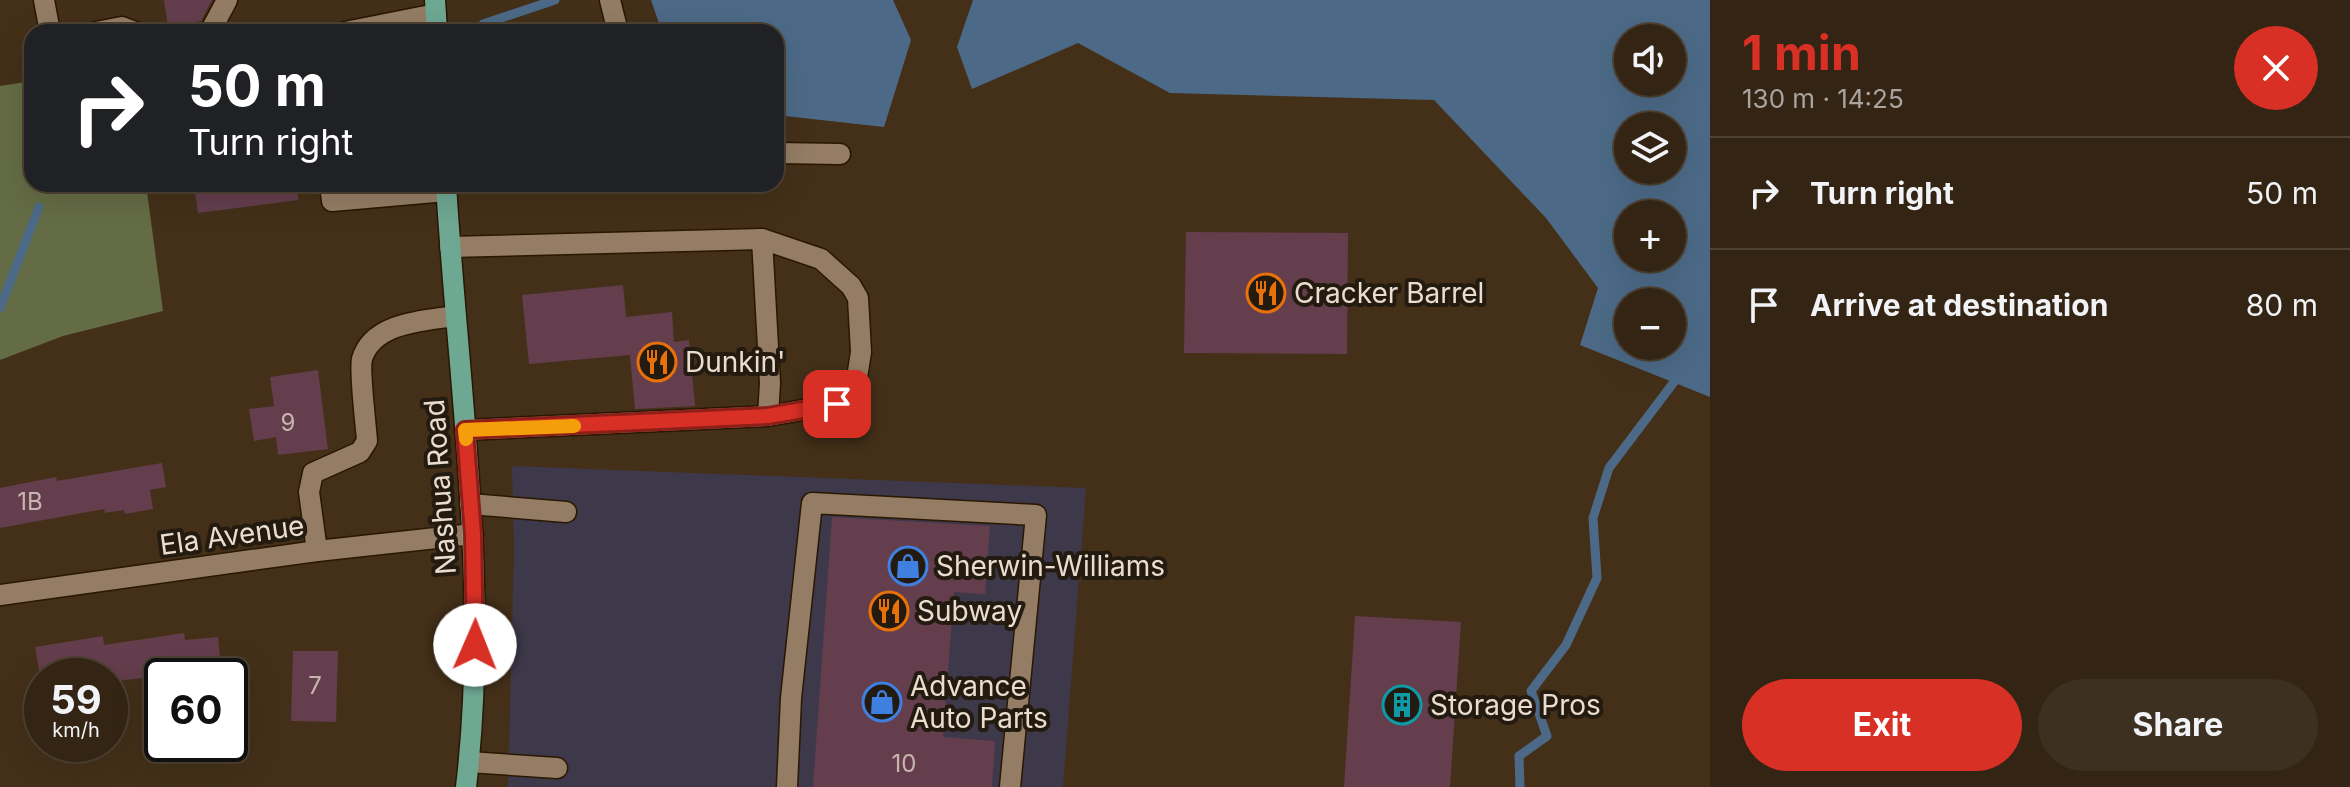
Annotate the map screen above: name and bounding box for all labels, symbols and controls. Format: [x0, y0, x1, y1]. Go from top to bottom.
text: 1 min [1742, 23, 1861, 82]
map controls [1614, 24, 1686, 360]
button: sound [1614, 24, 1686, 96]
button: close [2234, 26, 2318, 110]
text: 50 m [188, 52, 326, 120]
icon: right [56, 56, 160, 160]
text: 130 m · 14:25 [1742, 83, 1904, 114]
button: layers [1614, 112, 1686, 184]
text: Turn right [188, 120, 353, 164]
icon: right [1742, 171, 1786, 215]
text: Turn right [1810, 175, 1954, 211]
text: 50 m [2246, 175, 2318, 211]
button: + [1614, 200, 1686, 272]
restaurant icon: Cracker Barrel [1245, 272, 1287, 314]
place label: Cracker Barrel [1294, 276, 1484, 310]
icon: arrive [1742, 283, 1786, 327]
text: Arrive at destination [1810, 287, 2108, 323]
text: 80 m [2246, 287, 2318, 323]
button: − [1614, 288, 1686, 360]
restaurant icon: Dunkin' [636, 341, 678, 383]
place label: Dunkin' [685, 345, 785, 379]
pin [803, 370, 871, 438]
icon: arrive [815, 382, 859, 426]
street label: Nashua Road [417, 398, 463, 576]
house number: 9 [281, 408, 295, 437]
house number: 1B [17, 487, 43, 516]
street label: Ela Avenue [158, 508, 306, 562]
shop icon: Sherwin-Williams [887, 545, 929, 587]
place label: Sherwin-Williams [936, 549, 1165, 583]
restaurant icon: Subway [868, 590, 910, 632]
place label: Subway [917, 594, 1022, 628]
position arrow [433, 603, 517, 687]
speed limit sign: 60 [144, 658, 248, 762]
place label: Advance Auto Parts [910, 669, 1048, 735]
house number: 7 [308, 671, 322, 700]
text: 59 [50, 675, 102, 724]
button: Exit [1742, 679, 2022, 771]
button: Share [2038, 679, 2318, 771]
shop icon: Advance Auto Parts [861, 681, 903, 723]
building icon: Storage Pros [1381, 684, 1423, 726]
place label: Storage Pros [1430, 688, 1601, 722]
text: km/h [52, 718, 100, 742]
house number: 10 [892, 749, 916, 778]

